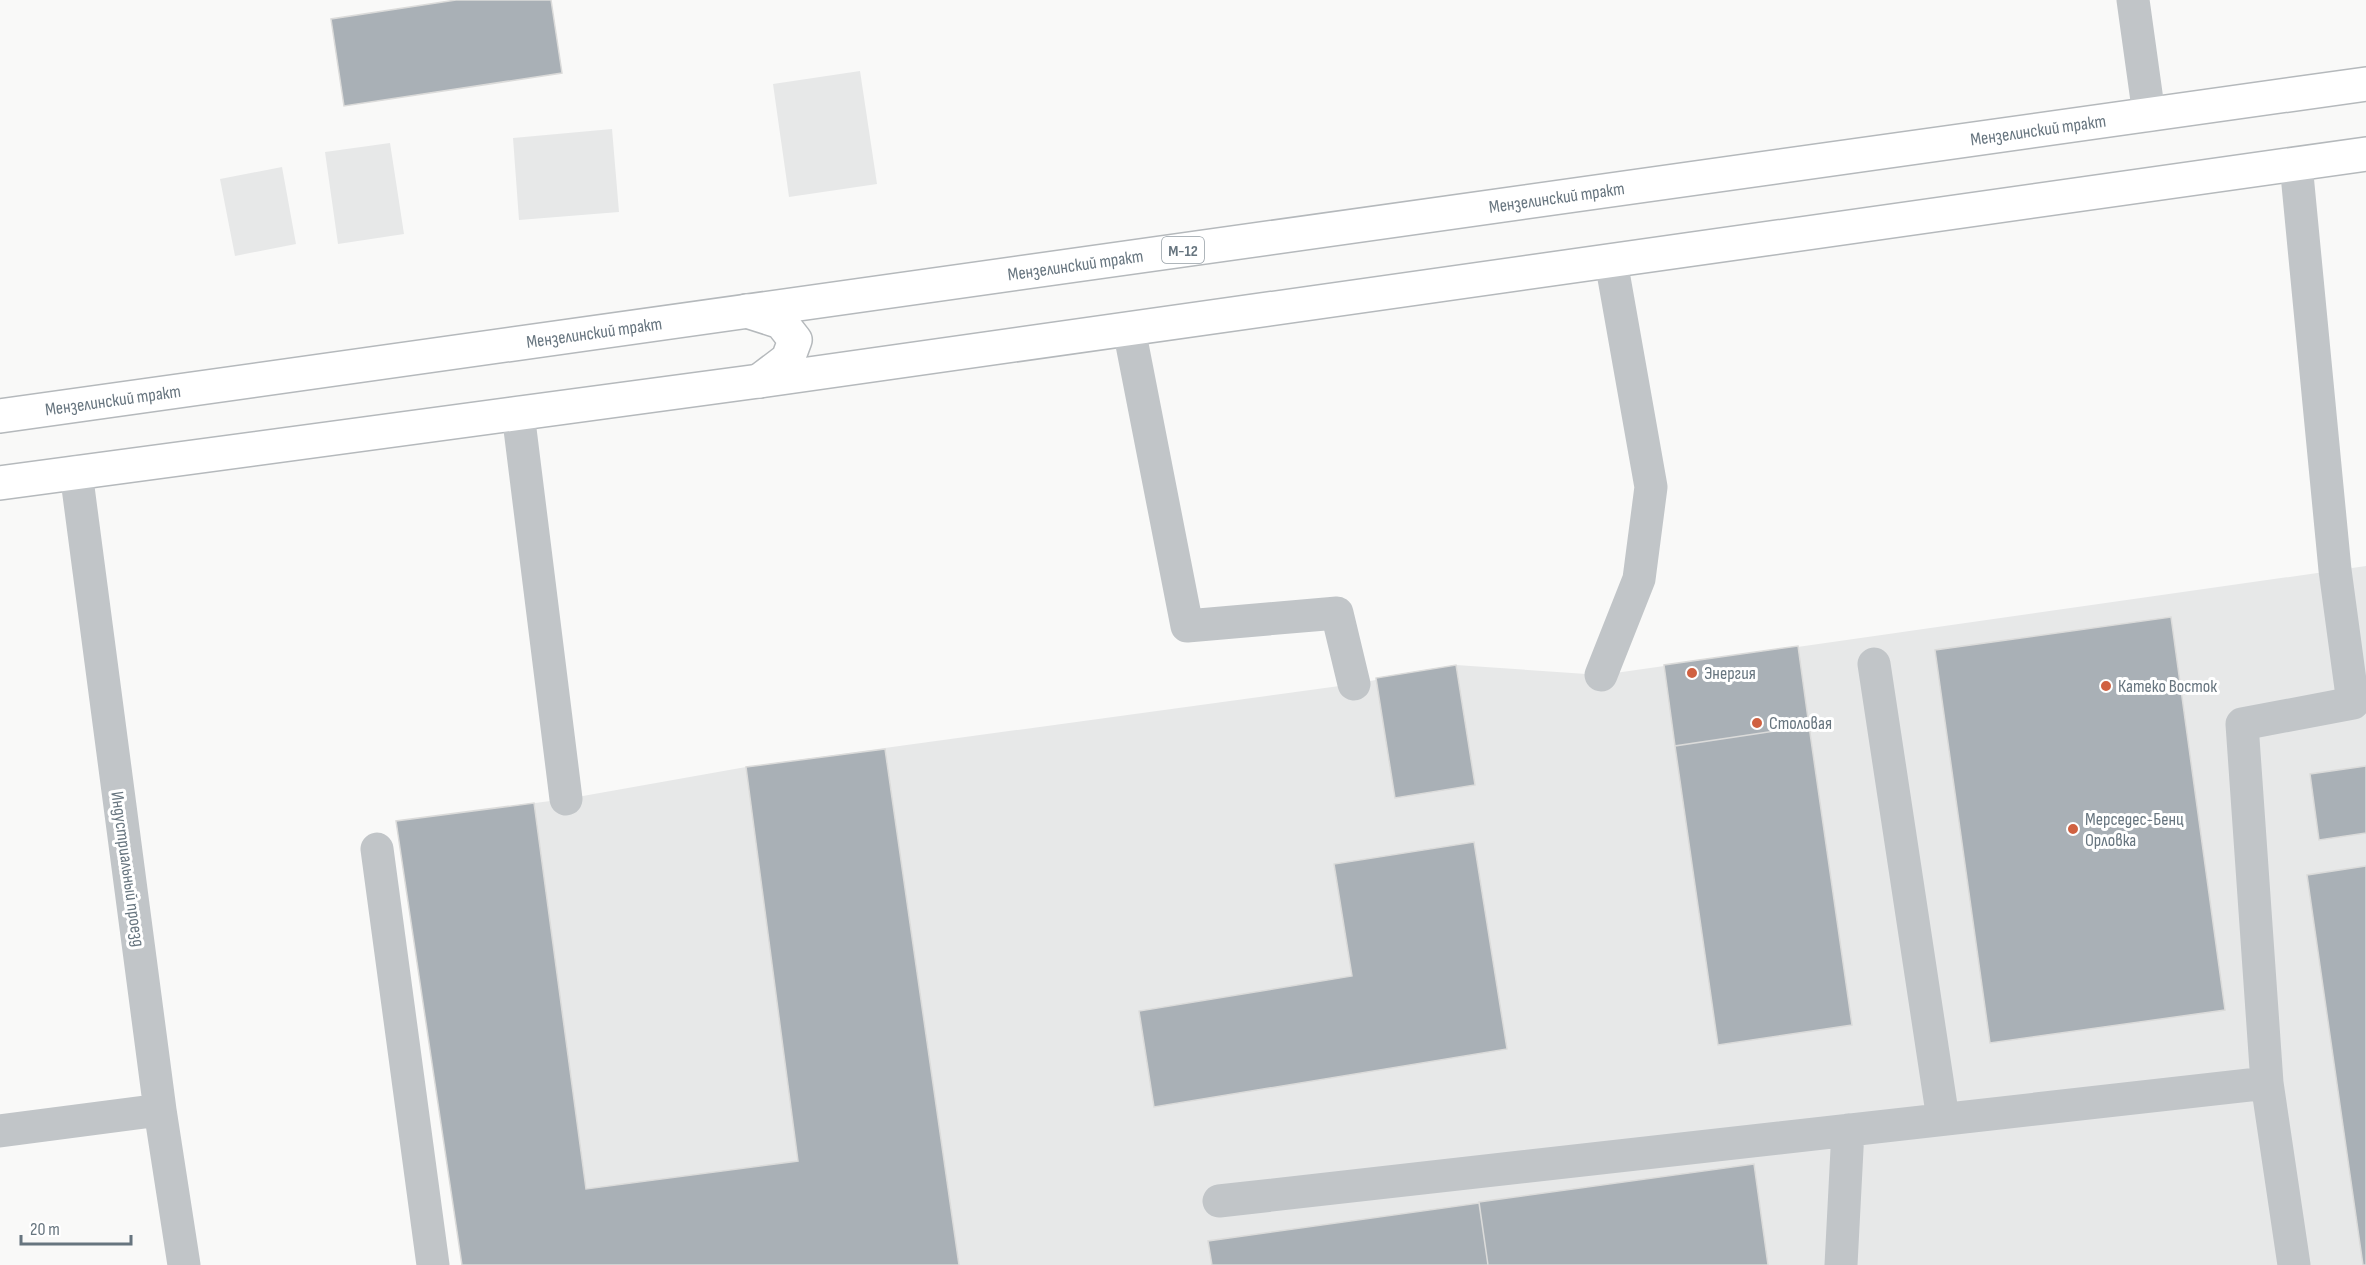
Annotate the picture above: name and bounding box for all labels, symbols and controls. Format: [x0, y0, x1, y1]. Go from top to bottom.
street label: Мензелинский тракт [1969, 111, 2107, 150]
street label: Мензелинский тракт [1488, 178, 1626, 218]
road number: М-12 [1162, 237, 1204, 263]
street label: Мензелинский тракт [1006, 246, 1145, 285]
street label: Мензелинский тракт [525, 313, 663, 353]
street label: Мензелинский тракт [44, 381, 182, 421]
place label: Энергия [1704, 663, 1756, 684]
marker: Энергия [1685, 666, 1699, 680]
place label: Катеко Восток [2118, 676, 2217, 697]
marker: Катеко Восток [2099, 679, 2113, 693]
place label: Столовая [1769, 713, 1832, 734]
marker: Столовая [1750, 716, 1764, 730]
street label: Индустриальный проезд [106, 790, 149, 948]
place label: Мерседес-Бенц Орловка [2085, 809, 2184, 851]
marker: Мерседес-Бенц Орловка [2066, 822, 2080, 836]
scale bar [21, 1208, 130, 1246]
text: 20 m [30, 1219, 60, 1240]

